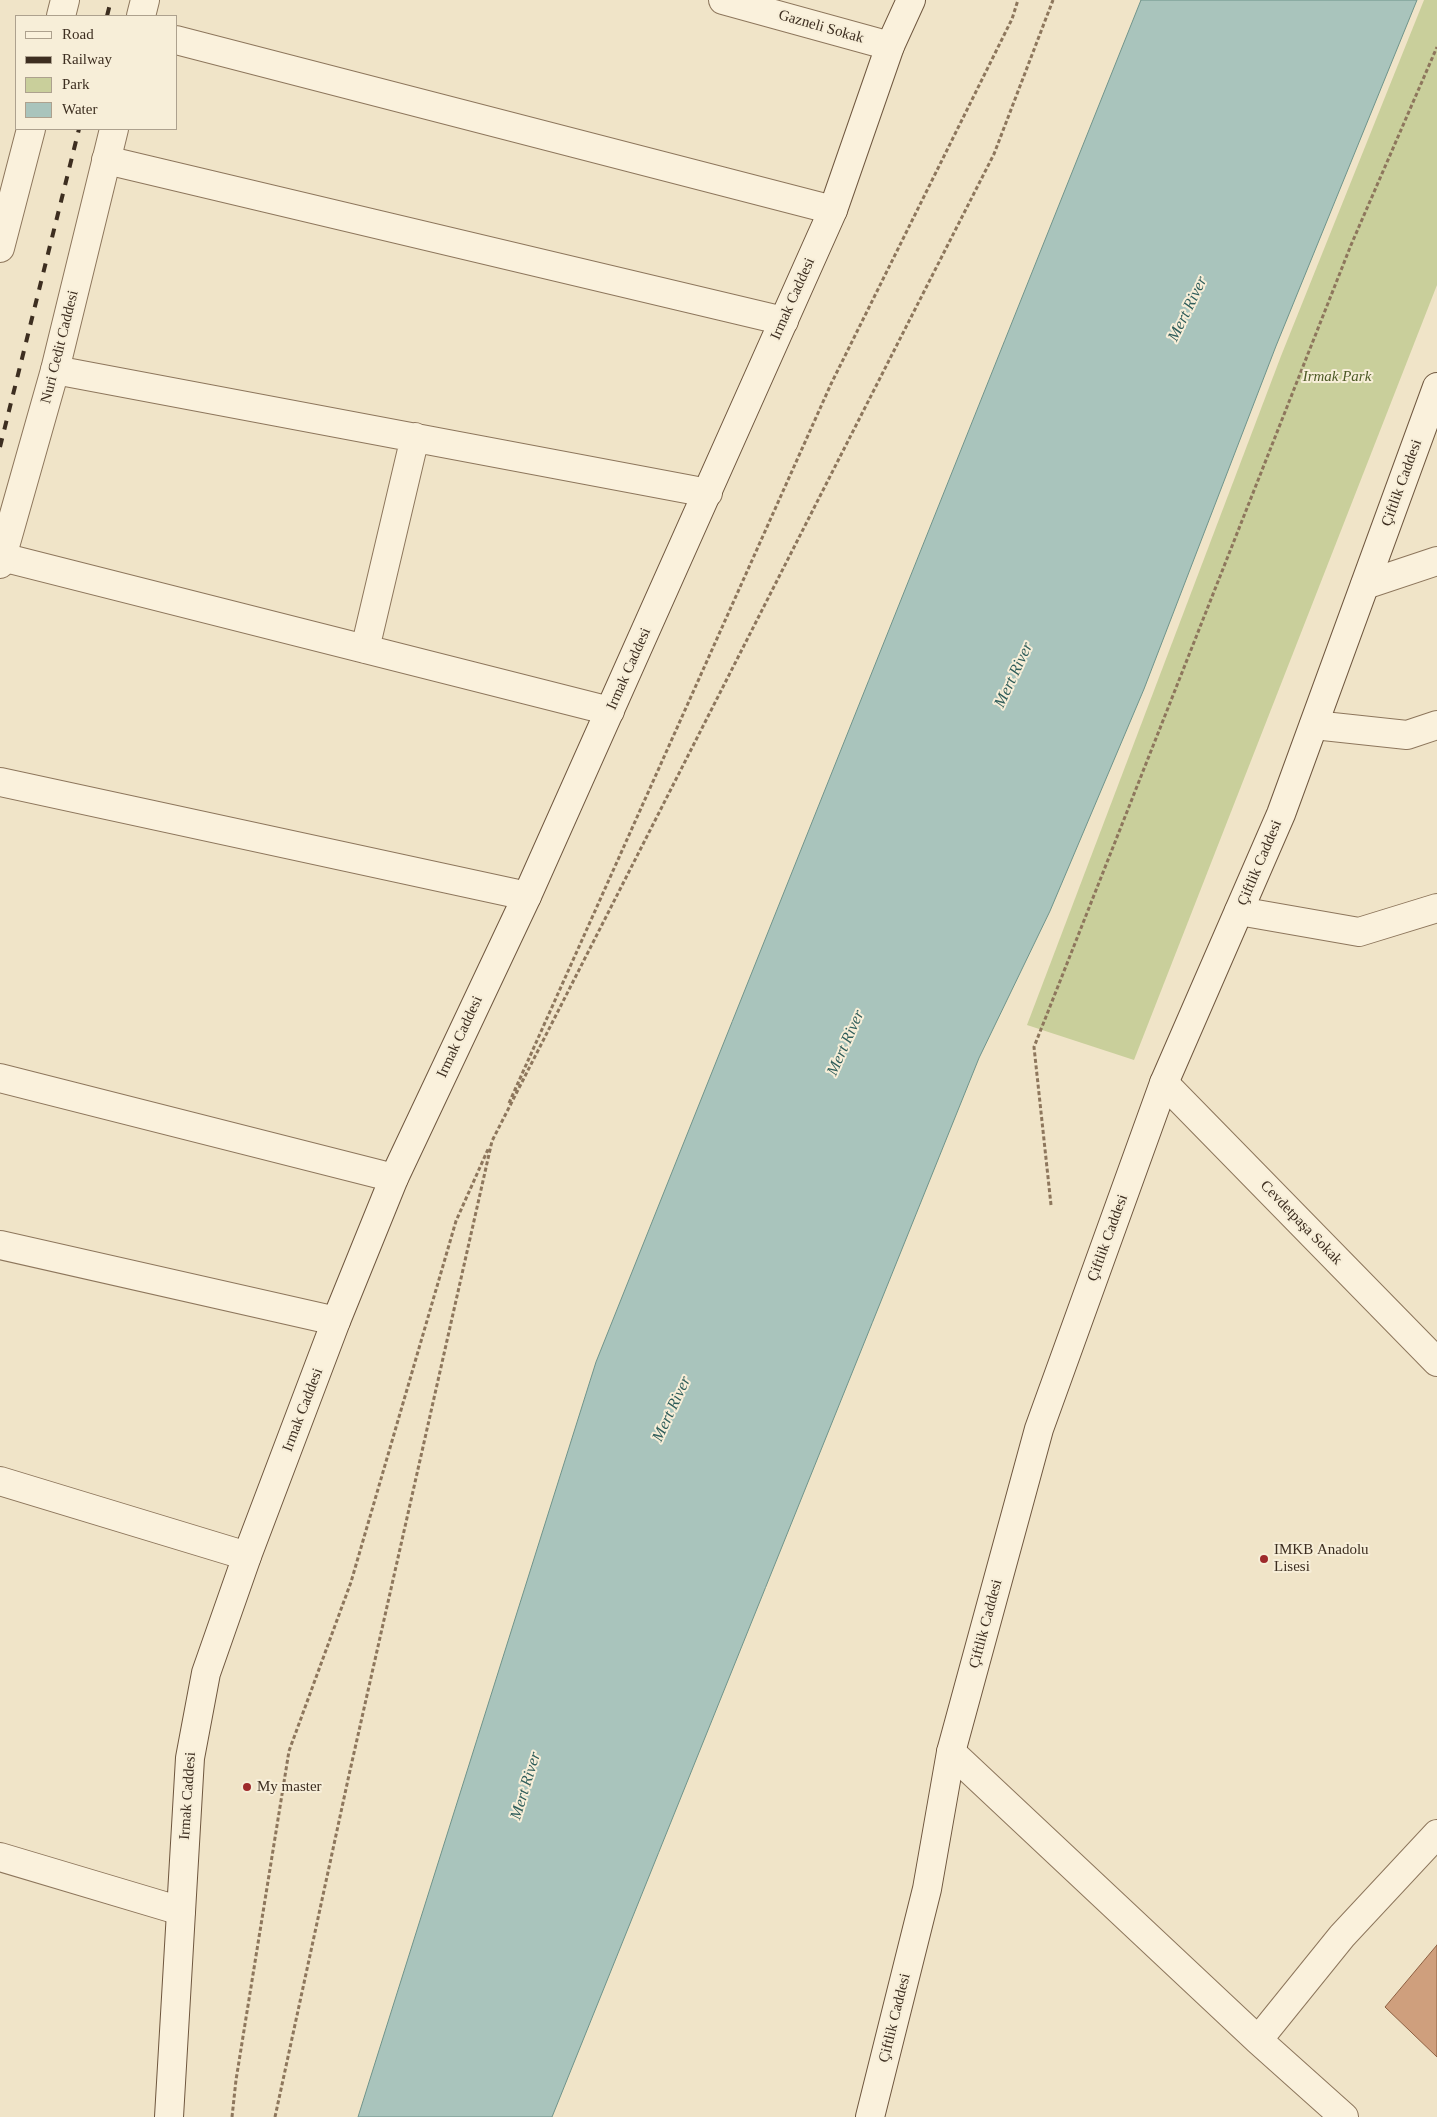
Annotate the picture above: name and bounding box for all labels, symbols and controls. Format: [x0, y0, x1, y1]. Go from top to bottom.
street label: Gazneli Sokak [776, 6, 866, 48]
legend [15, 15, 178, 130]
text: Road [62, 26, 94, 42]
text: Railway [62, 51, 112, 67]
text: Park [62, 76, 90, 92]
text: Water [62, 101, 97, 117]
street label: Irmak Caddesi [767, 255, 819, 343]
water label: Mert River [1164, 273, 1212, 345]
street label: Nuri Cedit Caddesi [37, 289, 83, 405]
park label: Irmak Park [1303, 368, 1371, 386]
street label: Çiftlik Caddesi [1378, 437, 1426, 529]
street label: Irmak Caddesi [603, 625, 655, 713]
water label: Mert River [991, 639, 1037, 711]
street label: Çiftlik Caddesi [1234, 817, 1286, 909]
street label: Irmak Caddesi [433, 993, 487, 1081]
water label: Mert River [823, 1007, 869, 1079]
street label: Cevdetpaşa Sokak [1256, 1177, 1346, 1269]
street label: Çiftlik Caddesi [1084, 1192, 1132, 1284]
street label: Irmak Caddesi [279, 1366, 327, 1454]
water label: Mert River [649, 1373, 695, 1445]
place label: IMKB Anadolu Lisesi [1274, 1541, 1369, 1576]
marker: IMKB Anadolu Lisesi [1258, 1553, 1270, 1565]
street label: Çiftlik Caddesi [965, 1578, 1007, 1670]
water label: Mert River [507, 1750, 545, 1822]
street label: Irmak Caddesi [176, 1752, 200, 1840]
place label: My master [257, 1778, 322, 1796]
marker: My master [241, 1781, 253, 1793]
street label: Çiftlik Caddesi [875, 1972, 915, 2064]

